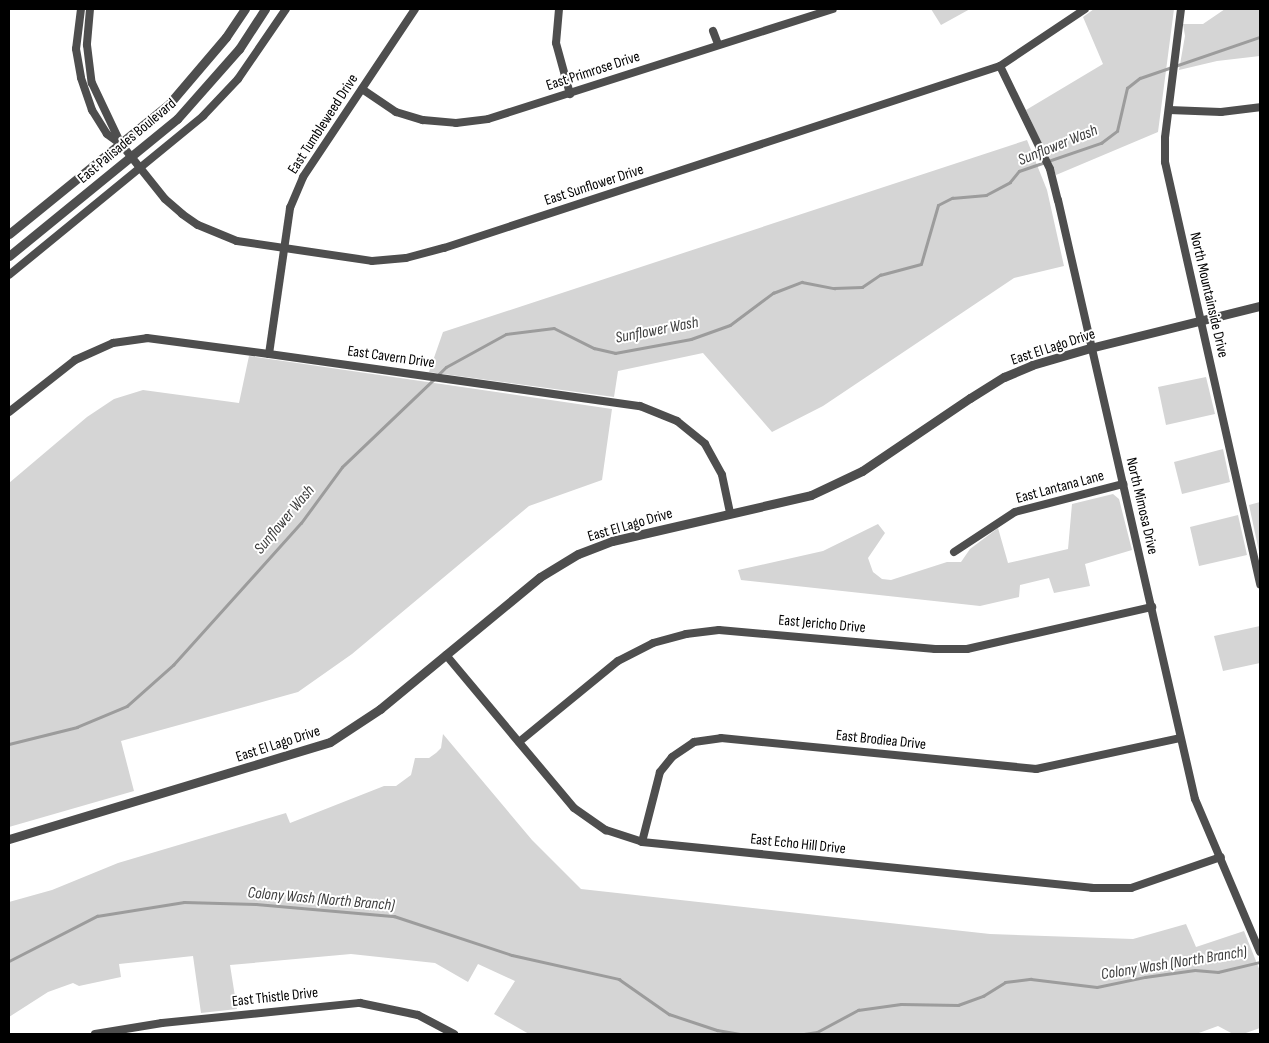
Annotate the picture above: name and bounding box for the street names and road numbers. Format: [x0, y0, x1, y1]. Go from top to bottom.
street label: East Primrose Drive [544, 47, 642, 95]
street label: East Tumbleweed Drive [284, 71, 362, 177]
street label: East Palisades Boulevard [74, 95, 180, 187]
street label: East Sunflower Drive [542, 160, 646, 210]
street label: North Mountainside Drive [1186, 231, 1232, 359]
street label: East El Lago Drive [1009, 325, 1097, 369]
street label: East Cavern Drive [346, 342, 436, 372]
street label: North Mimosa Drive [1122, 456, 1162, 556]
street label: East Lantana Lane [1014, 467, 1106, 507]
street label: East El Lago Drive [585, 504, 675, 546]
street label: East Jericho Drive [778, 611, 866, 637]
street label: East El Lago Drive [234, 722, 322, 766]
street label: East Brodiea Drive [835, 726, 927, 754]
street label: East Echo Hill Drive [749, 830, 847, 858]
street label: East Thistle Drive [231, 984, 319, 1010]

